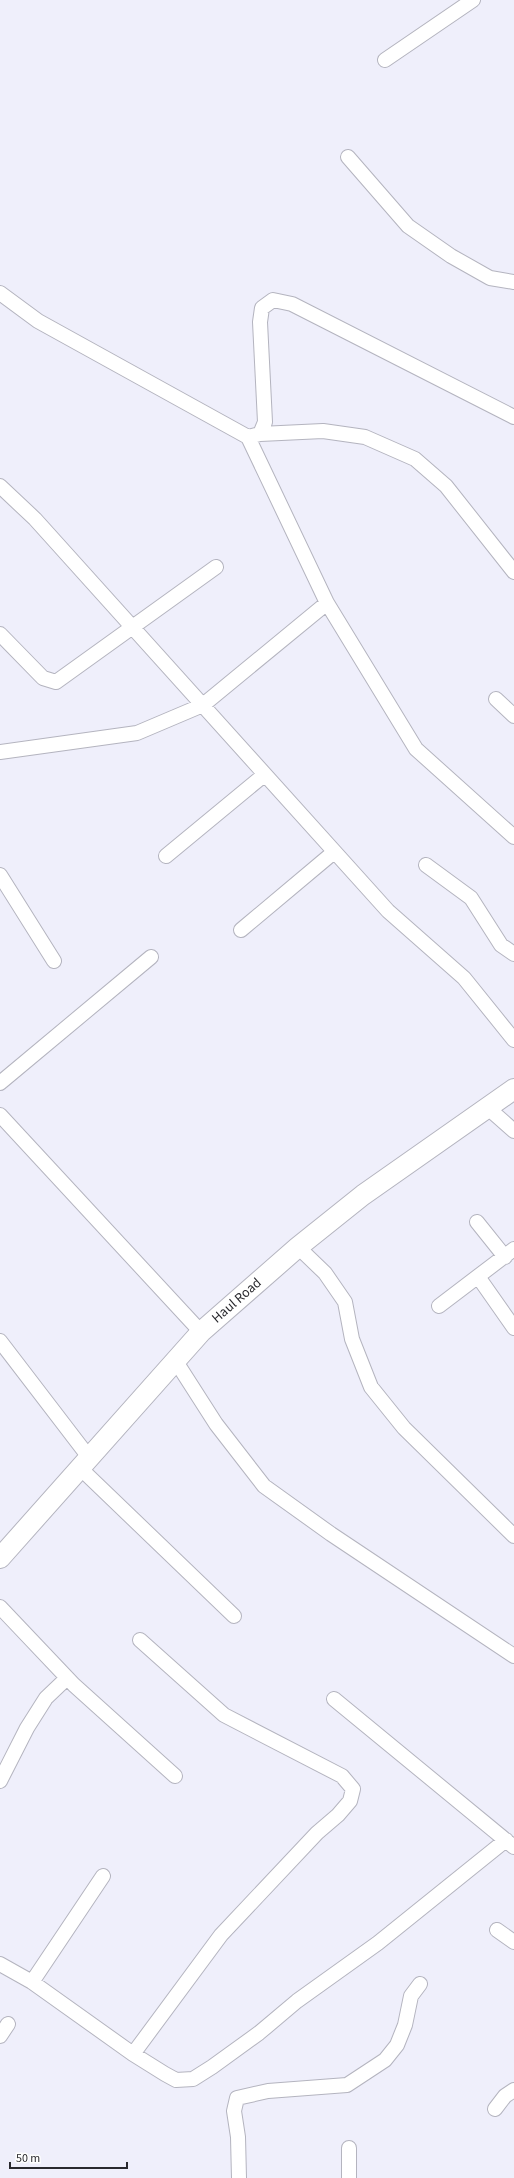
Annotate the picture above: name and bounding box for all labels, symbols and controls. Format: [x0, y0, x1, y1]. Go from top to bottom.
street label: Haul Road [207, 1273, 266, 1328]
scale bar [10, 2144, 127, 2170]
text: 50 m [16, 2150, 40, 2167]

